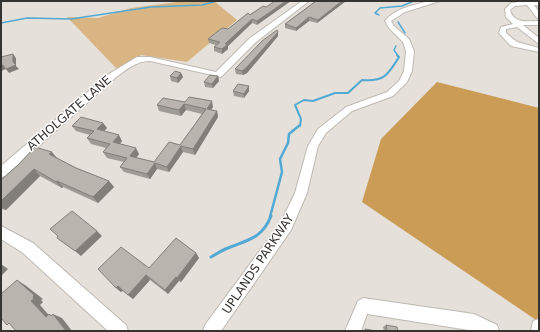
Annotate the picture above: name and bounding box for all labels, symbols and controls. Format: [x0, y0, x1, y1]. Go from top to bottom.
street label: ATHOLGATE LANE [24, 73, 114, 153]
street label: UPLANDS PARKWAY [219, 211, 297, 316]

